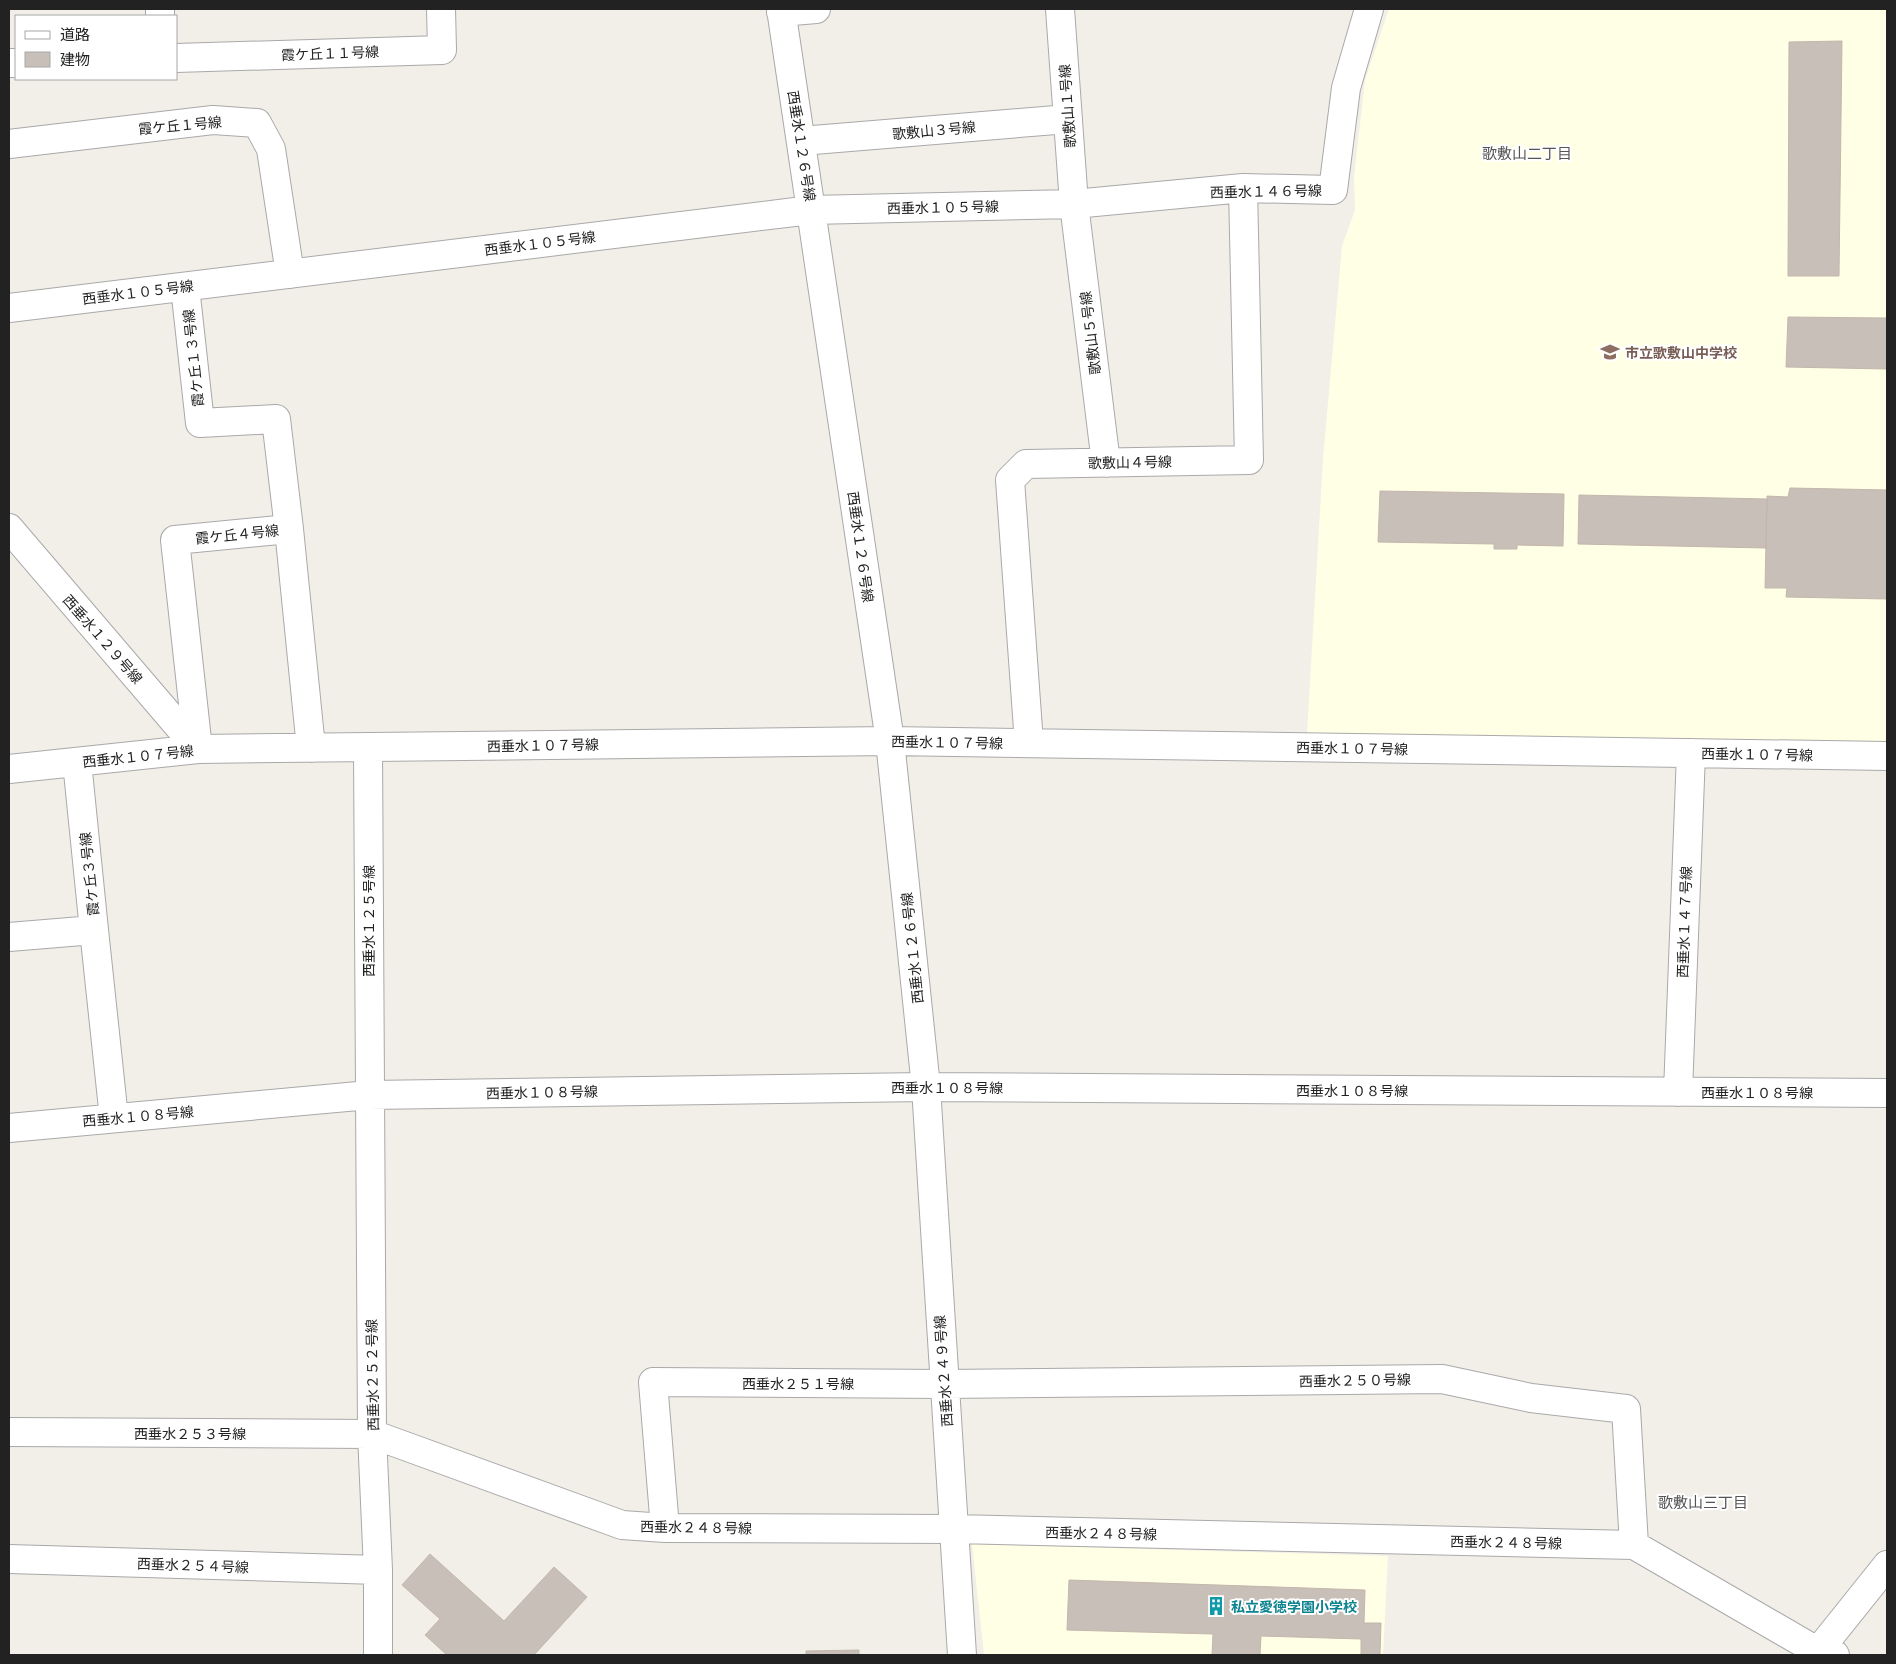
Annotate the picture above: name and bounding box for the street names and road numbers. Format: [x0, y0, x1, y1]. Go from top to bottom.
street label: 霞ケ丘１１号線 [281, 42, 379, 64]
street label: 歌敷山１号線 [1055, 63, 1079, 149]
street label: 西垂水１２６号線 [784, 89, 820, 203]
street label: 霞ケ丘１号線 [137, 112, 223, 138]
street label: 歌敷山３号線 [891, 117, 977, 143]
street label: 西垂水１４６号線 [1210, 181, 1322, 201]
street label: 西垂水１０５号線 [887, 197, 999, 217]
street label: 西垂水１０５号線 [483, 227, 597, 259]
street label: 西垂水１０５号線 [81, 276, 195, 308]
street label: 歌敷山５号線 [1075, 290, 1105, 376]
street label: 霞ケ丘１３号線 [178, 308, 208, 408]
street label: 歌敷山４号線 [1088, 452, 1172, 472]
street label: 西垂水１２６号線 [844, 490, 878, 604]
street label: 霞ケ丘４号線 [194, 520, 280, 548]
street label: 西垂水１２９号線 [59, 591, 147, 687]
street label: 西垂水１０７号線 [891, 732, 1003, 752]
street label: 西垂水１０７号線 [487, 735, 599, 755]
street label: 西垂水１０７号線 [1296, 738, 1408, 758]
street label: 西垂水１０７号線 [81, 741, 195, 771]
street label: 西垂水１０７号線 [1701, 744, 1813, 764]
street label: 霞ケ丘３号線 [75, 831, 103, 917]
street label: 西垂水１２５号線 [359, 865, 378, 977]
street label: 西垂水１４７号線 [1673, 866, 1695, 978]
street label: 西垂水１２６号線 [897, 891, 927, 1005]
street label: 西垂水１０８号線 [891, 1078, 1003, 1097]
street label: 西垂水１０８号線 [1296, 1081, 1408, 1100]
street label: 西垂水１０８号線 [486, 1082, 598, 1102]
street label: 西垂水１０８号線 [1701, 1083, 1813, 1102]
street label: 西垂水１０８号線 [81, 1102, 195, 1130]
street label: 西垂水２４９号線 [930, 1314, 956, 1428]
street label: 西垂水２５２号線 [362, 1319, 382, 1431]
street label: 西垂水２５０号線 [1299, 1370, 1411, 1390]
street label: 西垂水２５１号線 [742, 1374, 854, 1393]
street label: 西垂水２５３号線 [134, 1424, 246, 1443]
street label: 西垂水２４８号線 [640, 1517, 752, 1537]
street label: 西垂水２４８号線 [1045, 1523, 1157, 1543]
street label: 西垂水２４８号線 [1450, 1532, 1562, 1552]
street label: 西垂水２５４号線 [137, 1554, 249, 1576]

